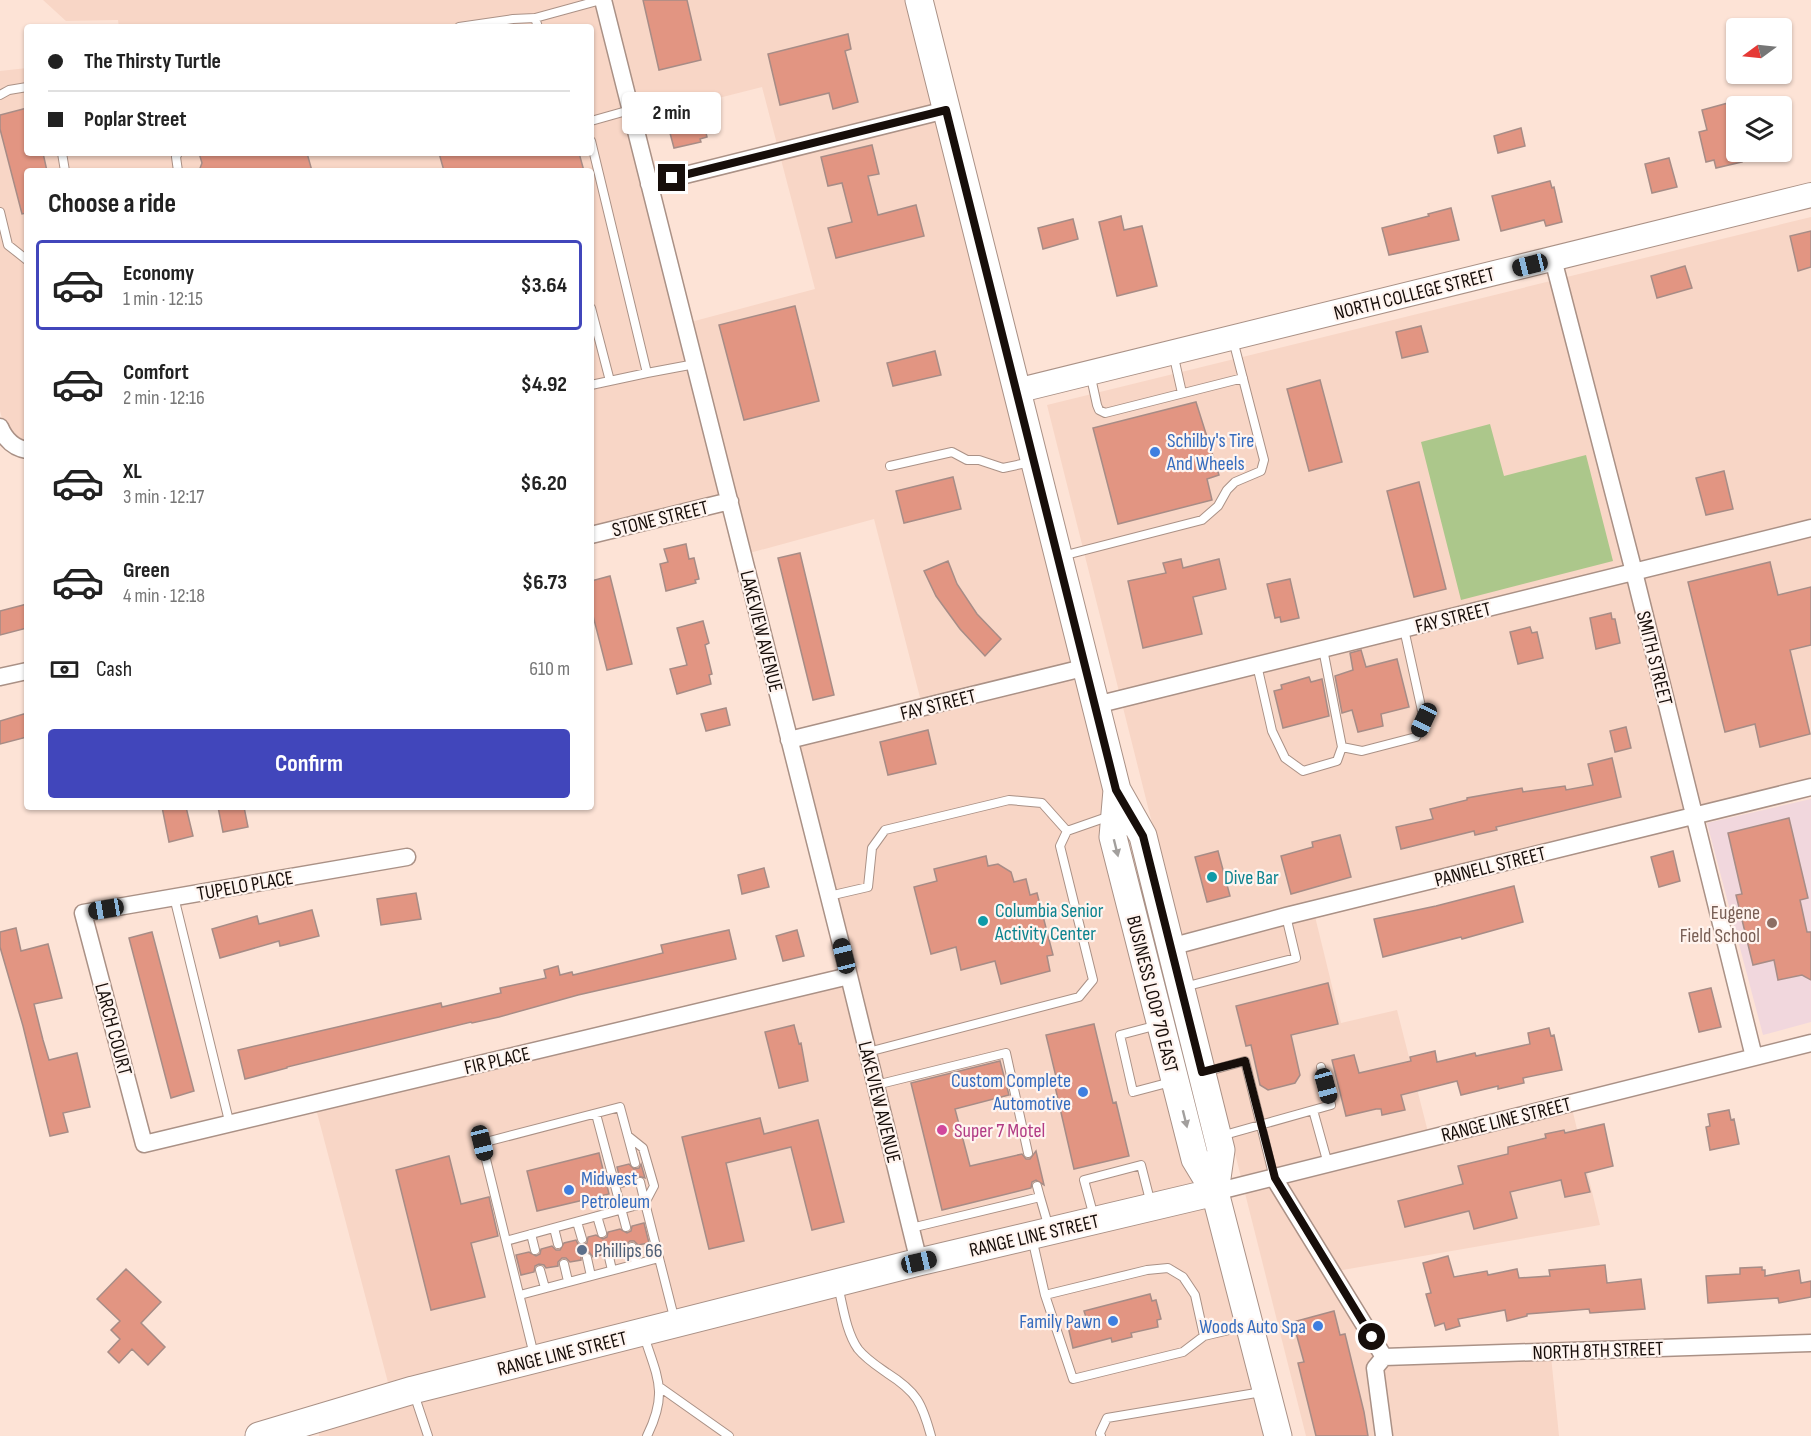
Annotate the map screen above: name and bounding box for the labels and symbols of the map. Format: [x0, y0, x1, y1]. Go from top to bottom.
north arrow [1726, 18, 1792, 84]
callout: 2 min [622, 91, 722, 133]
route end [658, 164, 685, 191]
car [1510, 252, 1550, 278]
street label: NORTH COLLEGE STREET [1332, 262, 1497, 326]
place label: Schilby's Tire And Wheels [1166, 429, 1254, 476]
marker: Schilby's Tire And Wheels [1148, 445, 1162, 459]
street label: STONE STREET [610, 495, 711, 542]
street label: LAKEVIEW AVENUE [734, 568, 788, 695]
street label: FAY STREET [1413, 597, 1494, 639]
street label: SMITH STREET [1631, 609, 1677, 708]
street label: FAY STREET [898, 684, 979, 726]
car [1408, 700, 1440, 740]
one-way arrow [1112, 839, 1122, 858]
street label: PANNELL STREET [1432, 842, 1548, 892]
street label: TUPELO PLACE [195, 866, 295, 906]
place label: Dive Bar [1224, 866, 1279, 890]
marker: Dive Bar [1205, 870, 1219, 884]
car [87, 897, 125, 921]
place label: Columbia Senior Activity Center [994, 899, 1104, 946]
place label: Eugene Field School [1680, 901, 1760, 948]
street label: BUSINESS LOOP 70 EAST [1121, 913, 1183, 1075]
marker: Columbia Senior Activity Center [976, 914, 990, 928]
marker: Eugene Field School [1765, 916, 1779, 930]
car [831, 936, 857, 976]
street label: LARCH COURT [89, 980, 137, 1078]
street label: LAKEVIEW AVENUE [852, 1039, 906, 1166]
street label: FIR PLACE [462, 1042, 532, 1080]
car [1313, 1066, 1339, 1106]
place label: Custom Complete Automotive [951, 1069, 1071, 1116]
marker: Custom Complete Automotive [1076, 1085, 1090, 1099]
street label: RANGE LINE STREET [1439, 1092, 1574, 1148]
one-way arrow [1181, 1110, 1191, 1128]
place label: Super 7 Motel [954, 1119, 1045, 1143]
car [469, 1123, 495, 1163]
marker: Super 7 Motel [935, 1123, 949, 1137]
place label: Midwest Petroleum [581, 1167, 650, 1214]
marker: Midwest Petroleum [562, 1183, 576, 1197]
street label: RANGE LINE STREET [967, 1209, 1102, 1263]
place label: Phillips 66 [594, 1239, 662, 1263]
marker: Phillips 66 [575, 1243, 589, 1257]
car [899, 1249, 939, 1275]
place label: Family Pawn [1019, 1310, 1101, 1334]
marker: Family Pawn [1106, 1314, 1120, 1328]
place label: Woods Auto Spa [1199, 1315, 1306, 1339]
marker: Woods Auto Spa [1311, 1319, 1325, 1333]
route start [1358, 1323, 1385, 1350]
street label: RANGE LINE STREET [495, 1326, 630, 1382]
street label: NORTH 8TH STREET [1532, 1337, 1664, 1365]

